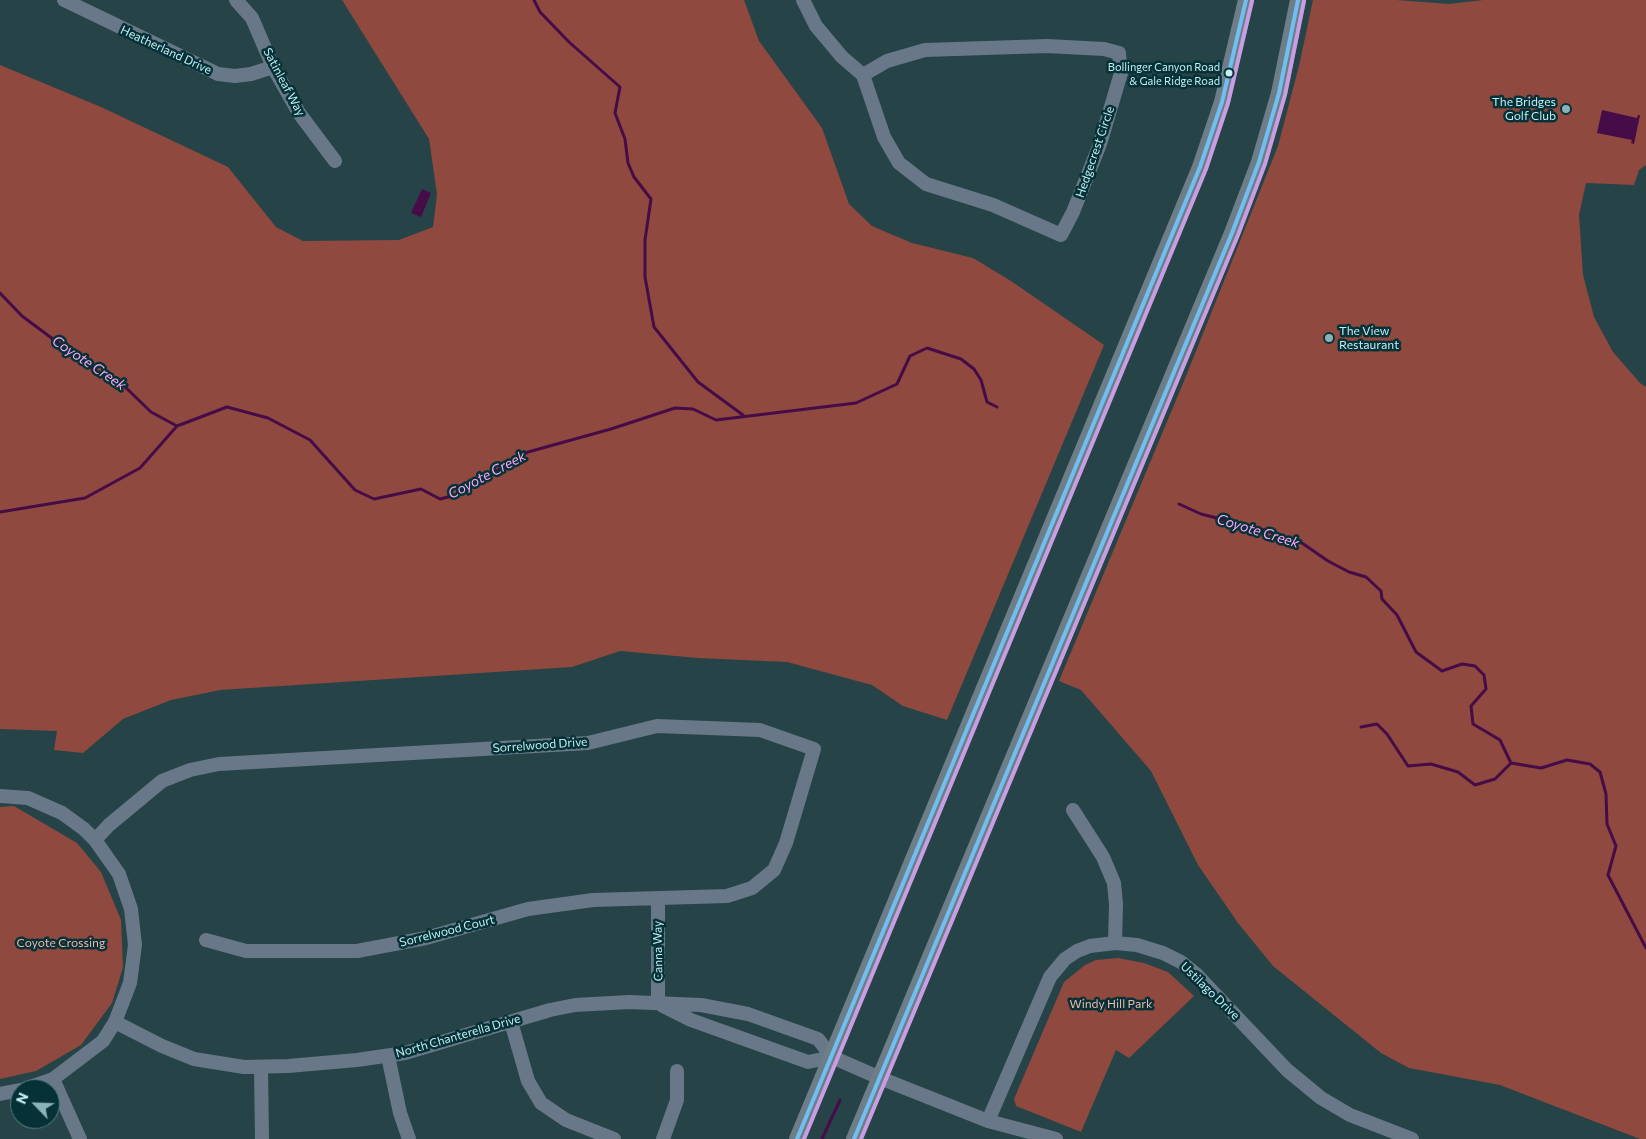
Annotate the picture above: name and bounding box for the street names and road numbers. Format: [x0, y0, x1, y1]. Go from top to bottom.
street label: Heatherland Drive [118, 23, 214, 77]
street label: Satinleaf Way [260, 46, 308, 118]
street label: Hedgecrest Circle [1073, 104, 1117, 200]
street label: Sorrelwood Drive [492, 735, 588, 755]
street label: Sorrelwood Court [398, 912, 496, 950]
street label: Canna Way [650, 920, 666, 982]
street label: Ustilago Drive [1178, 959, 1242, 1023]
street label: North Chanterella Drive [394, 1011, 522, 1061]

